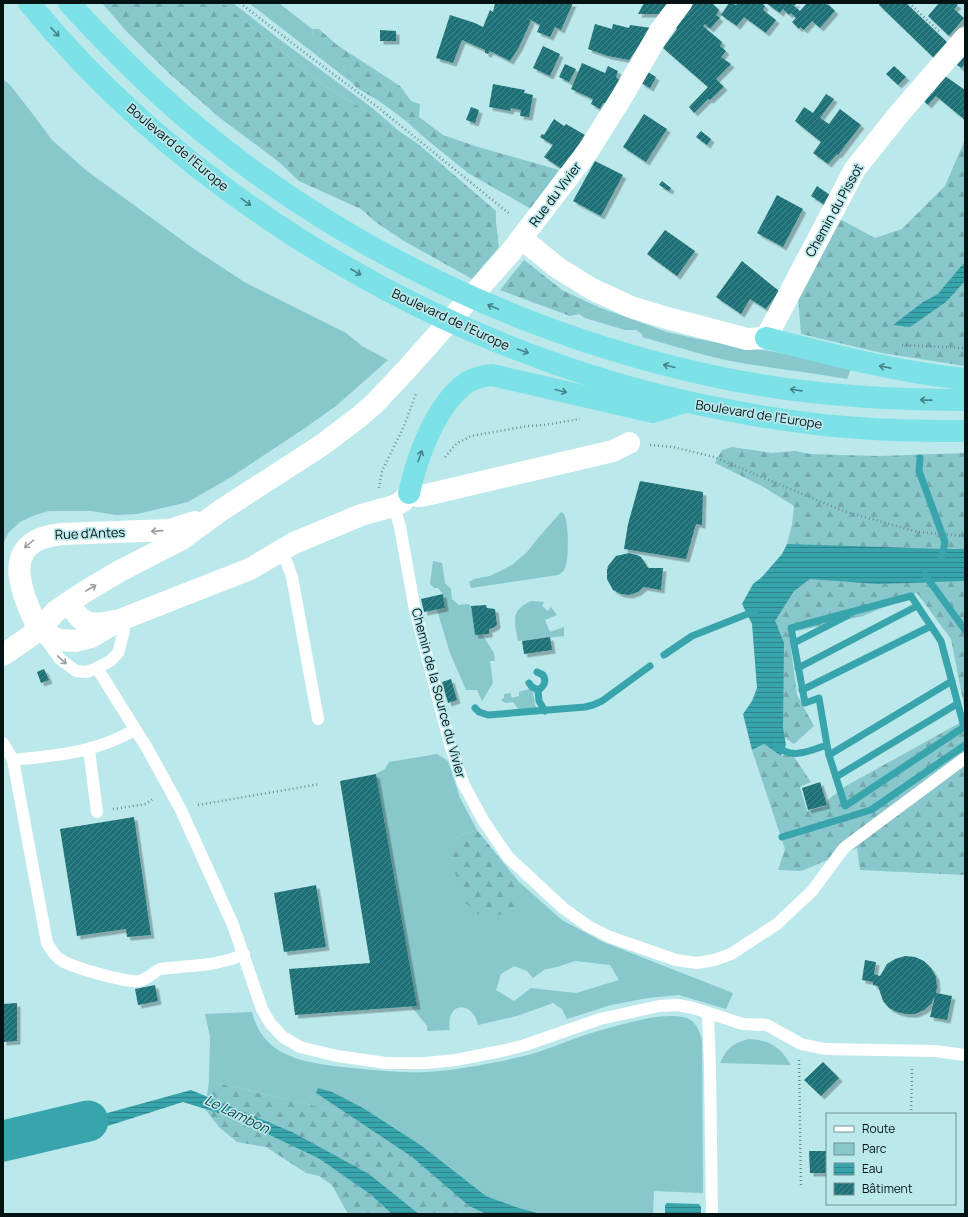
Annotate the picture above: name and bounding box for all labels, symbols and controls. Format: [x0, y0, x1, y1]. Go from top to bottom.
one-way arrow [50, 27, 59, 37]
street label: Boulevard de l'Europe [123, 99, 233, 195]
street label: Rue du Vivier [525, 158, 585, 230]
street label: Chemin du Pissot [801, 160, 867, 260]
one-way arrow [240, 198, 251, 207]
one-way arrow [349, 268, 361, 276]
street label: Boulevard de l'Europe [389, 284, 513, 354]
one-way arrow [487, 302, 499, 310]
one-way arrow [517, 348, 529, 356]
one-way arrow [663, 361, 676, 369]
one-way arrow [879, 363, 892, 371]
one-way arrow [790, 386, 803, 394]
one-way arrow [554, 388, 567, 396]
street label: Boulevard de l'Europe [694, 395, 824, 433]
one-way arrow [920, 396, 933, 404]
one-way arrow [416, 450, 424, 462]
street label: Rue d'Antes [55, 523, 126, 543]
one-way arrow [151, 528, 164, 535]
one-way arrow [24, 539, 34, 548]
one-way arrow [85, 584, 97, 592]
street label: Chemin de la Source du Vivier [408, 606, 470, 780]
one-way arrow [57, 655, 67, 665]
water label: Le Lambon [202, 1090, 273, 1138]
legend [826, 1113, 956, 1205]
text: Route [862, 1120, 895, 1137]
text: Parc [862, 1140, 887, 1157]
text: Eau [862, 1160, 883, 1177]
text: Bâtiment [862, 1180, 913, 1197]

